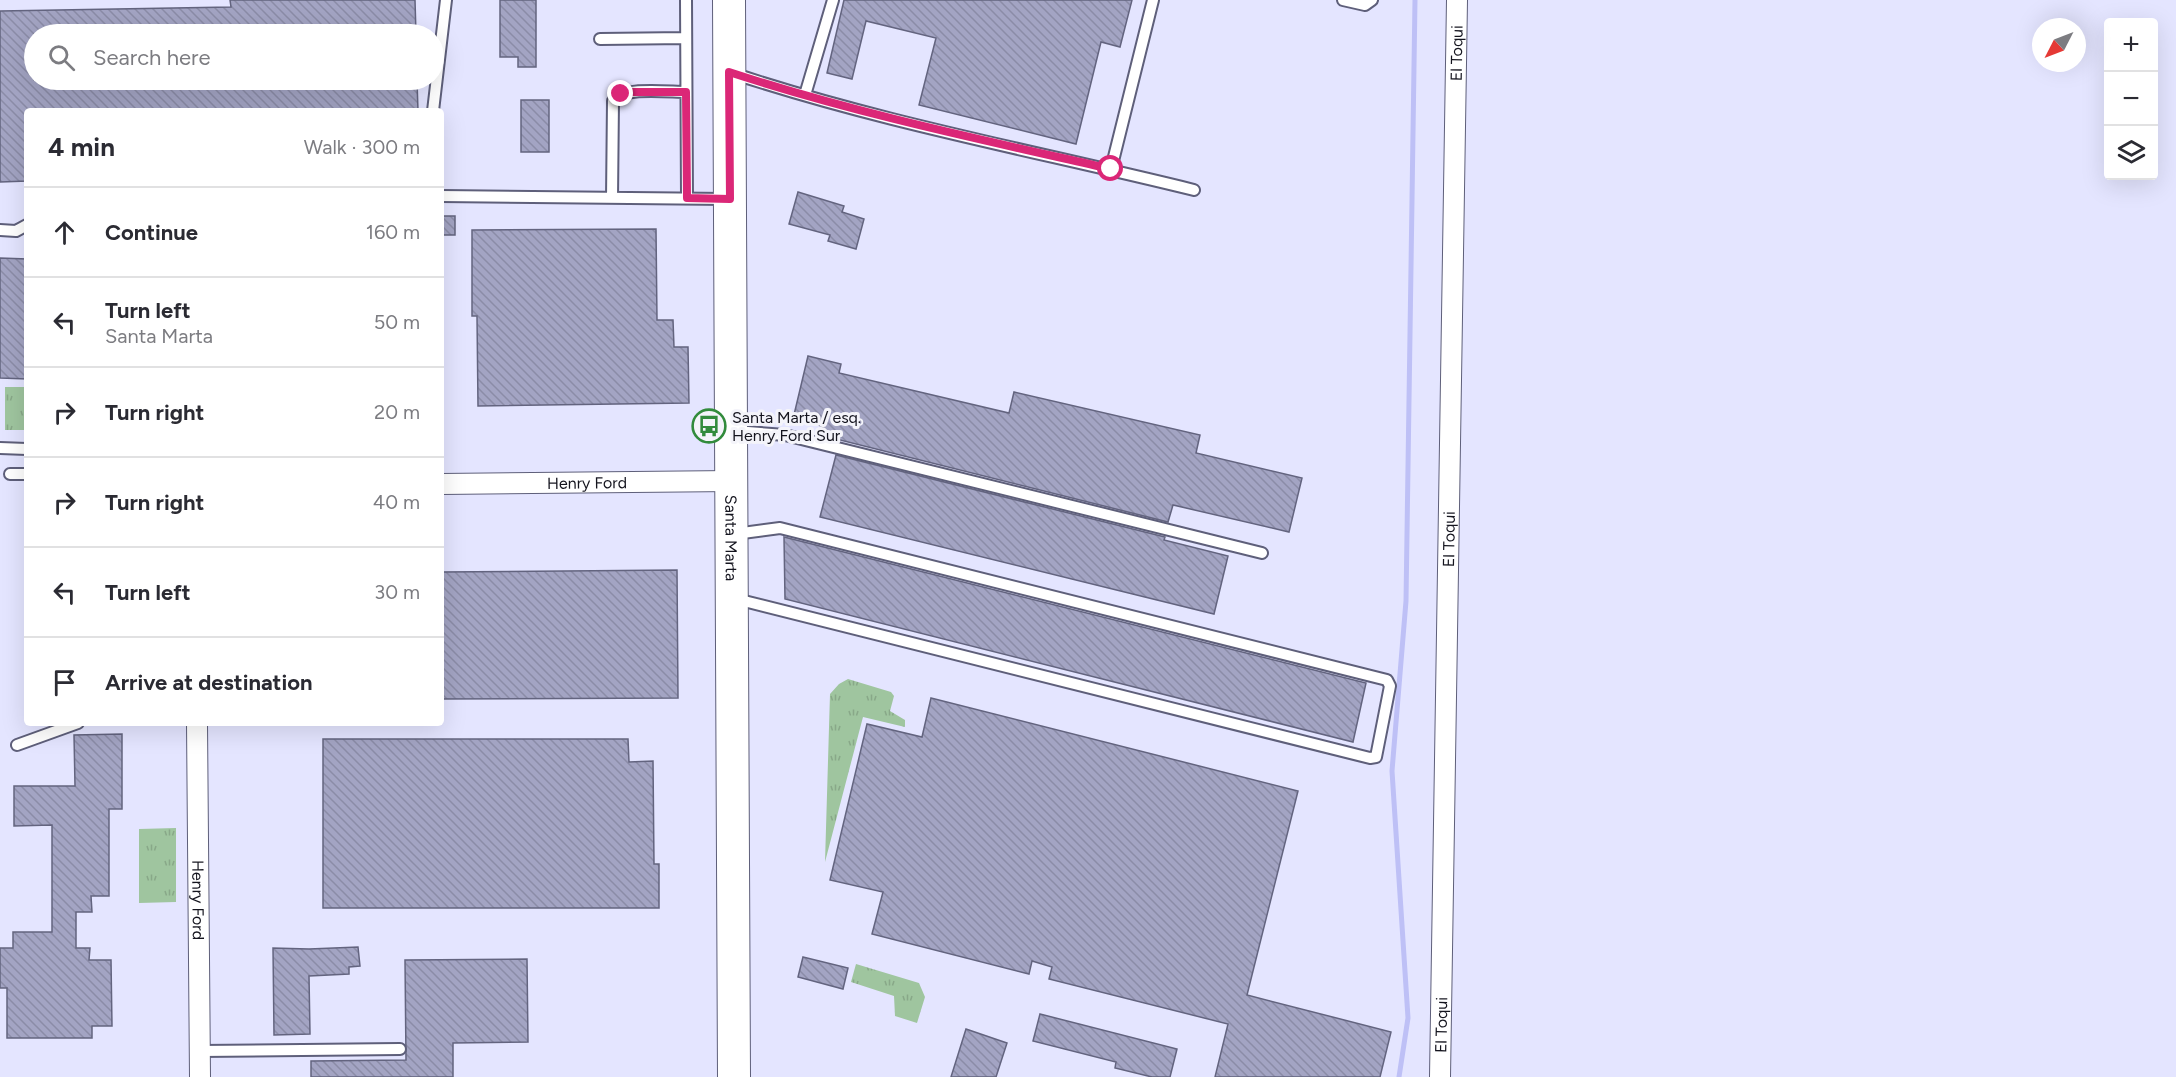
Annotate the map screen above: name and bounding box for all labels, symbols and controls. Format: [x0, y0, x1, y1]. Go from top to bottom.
north arrow [2032, 18, 2086, 72]
map controls [2104, 18, 2158, 180]
button: + [2104, 18, 2158, 72]
search box [24, 24, 444, 90]
street label: El Toqui [1446, 25, 1466, 81]
icon: search [45, 41, 78, 74]
text: Search here [93, 44, 211, 71]
button: − [2104, 72, 2158, 126]
route end [607, 80, 633, 106]
button: layers [2104, 126, 2158, 180]
text: 4 min [48, 131, 115, 163]
text: Walk · 300 m [304, 135, 420, 159]
route start [1097, 155, 1123, 181]
icon: ahead [48, 216, 81, 249]
text: Continue [105, 219, 198, 246]
text: 160 m [366, 220, 420, 244]
text: Turn left [105, 297, 191, 324]
icon: left [48, 306, 81, 339]
text: 50 m [374, 310, 420, 334]
text: Santa Marta [105, 324, 213, 348]
icon: right [48, 396, 81, 429]
text: Turn right [105, 399, 204, 426]
text: 20 m [374, 400, 420, 424]
bus stop icon: Santa Marta / esq. Henry Ford Sur [691, 408, 727, 444]
place label: Santa Marta / esq. Henry Ford Sur [732, 408, 861, 445]
street label: Henry Ford [547, 473, 627, 492]
icon: right [48, 486, 81, 519]
text: Turn right [105, 489, 204, 516]
text: 40 m [373, 490, 420, 514]
street label: Santa Marta [722, 495, 741, 581]
street label: El Toqui [1439, 511, 1458, 567]
icon: left [48, 576, 81, 609]
text: Turn left [105, 579, 191, 606]
text: 30 m [374, 580, 420, 604]
icon: arrive [48, 666, 81, 699]
text: Arrive at destination [105, 669, 313, 696]
street label: Henry Ford [189, 860, 208, 940]
street label: El Toqui [1431, 997, 1451, 1053]

